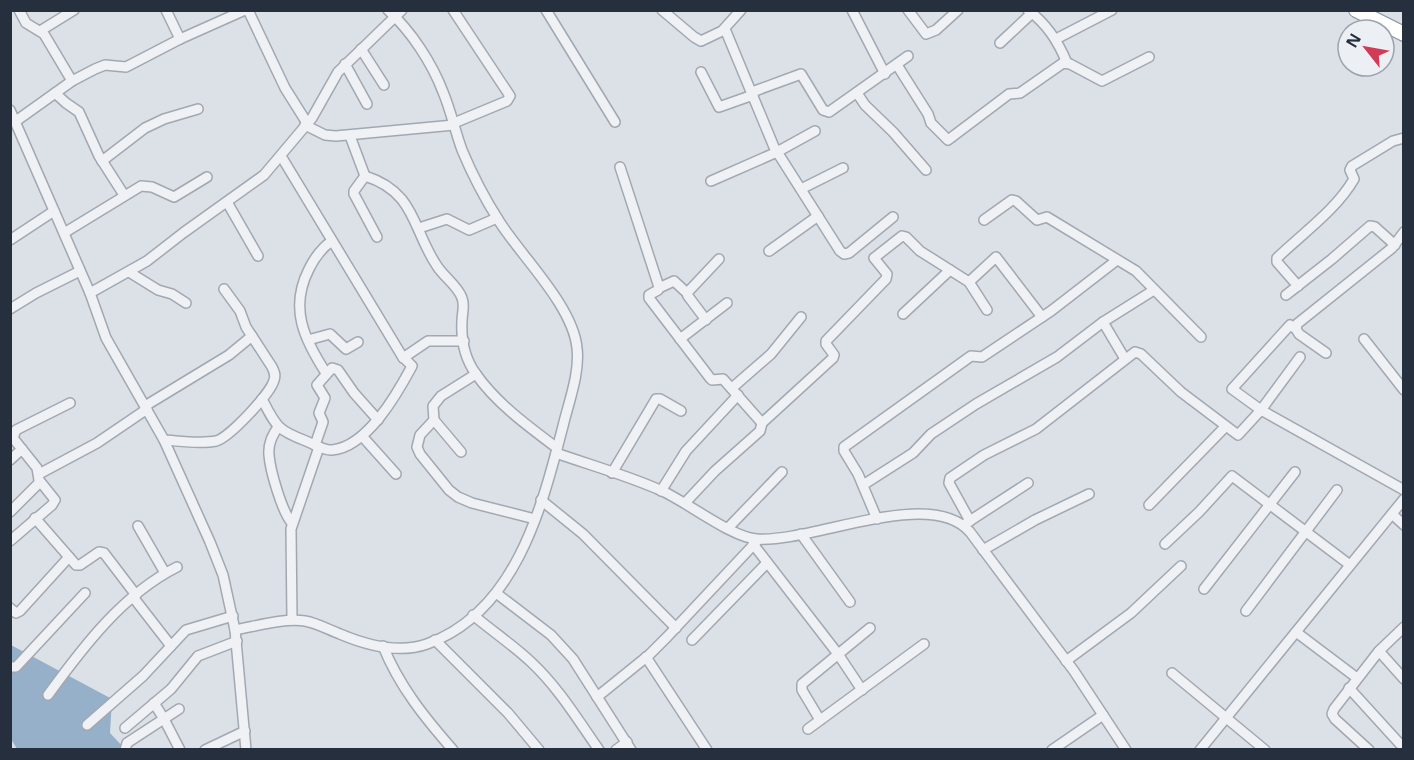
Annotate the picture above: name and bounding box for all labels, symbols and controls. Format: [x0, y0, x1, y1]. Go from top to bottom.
north arrow [1336, 18, 1396, 78]
text: N [1340, 29, 1366, 52]

